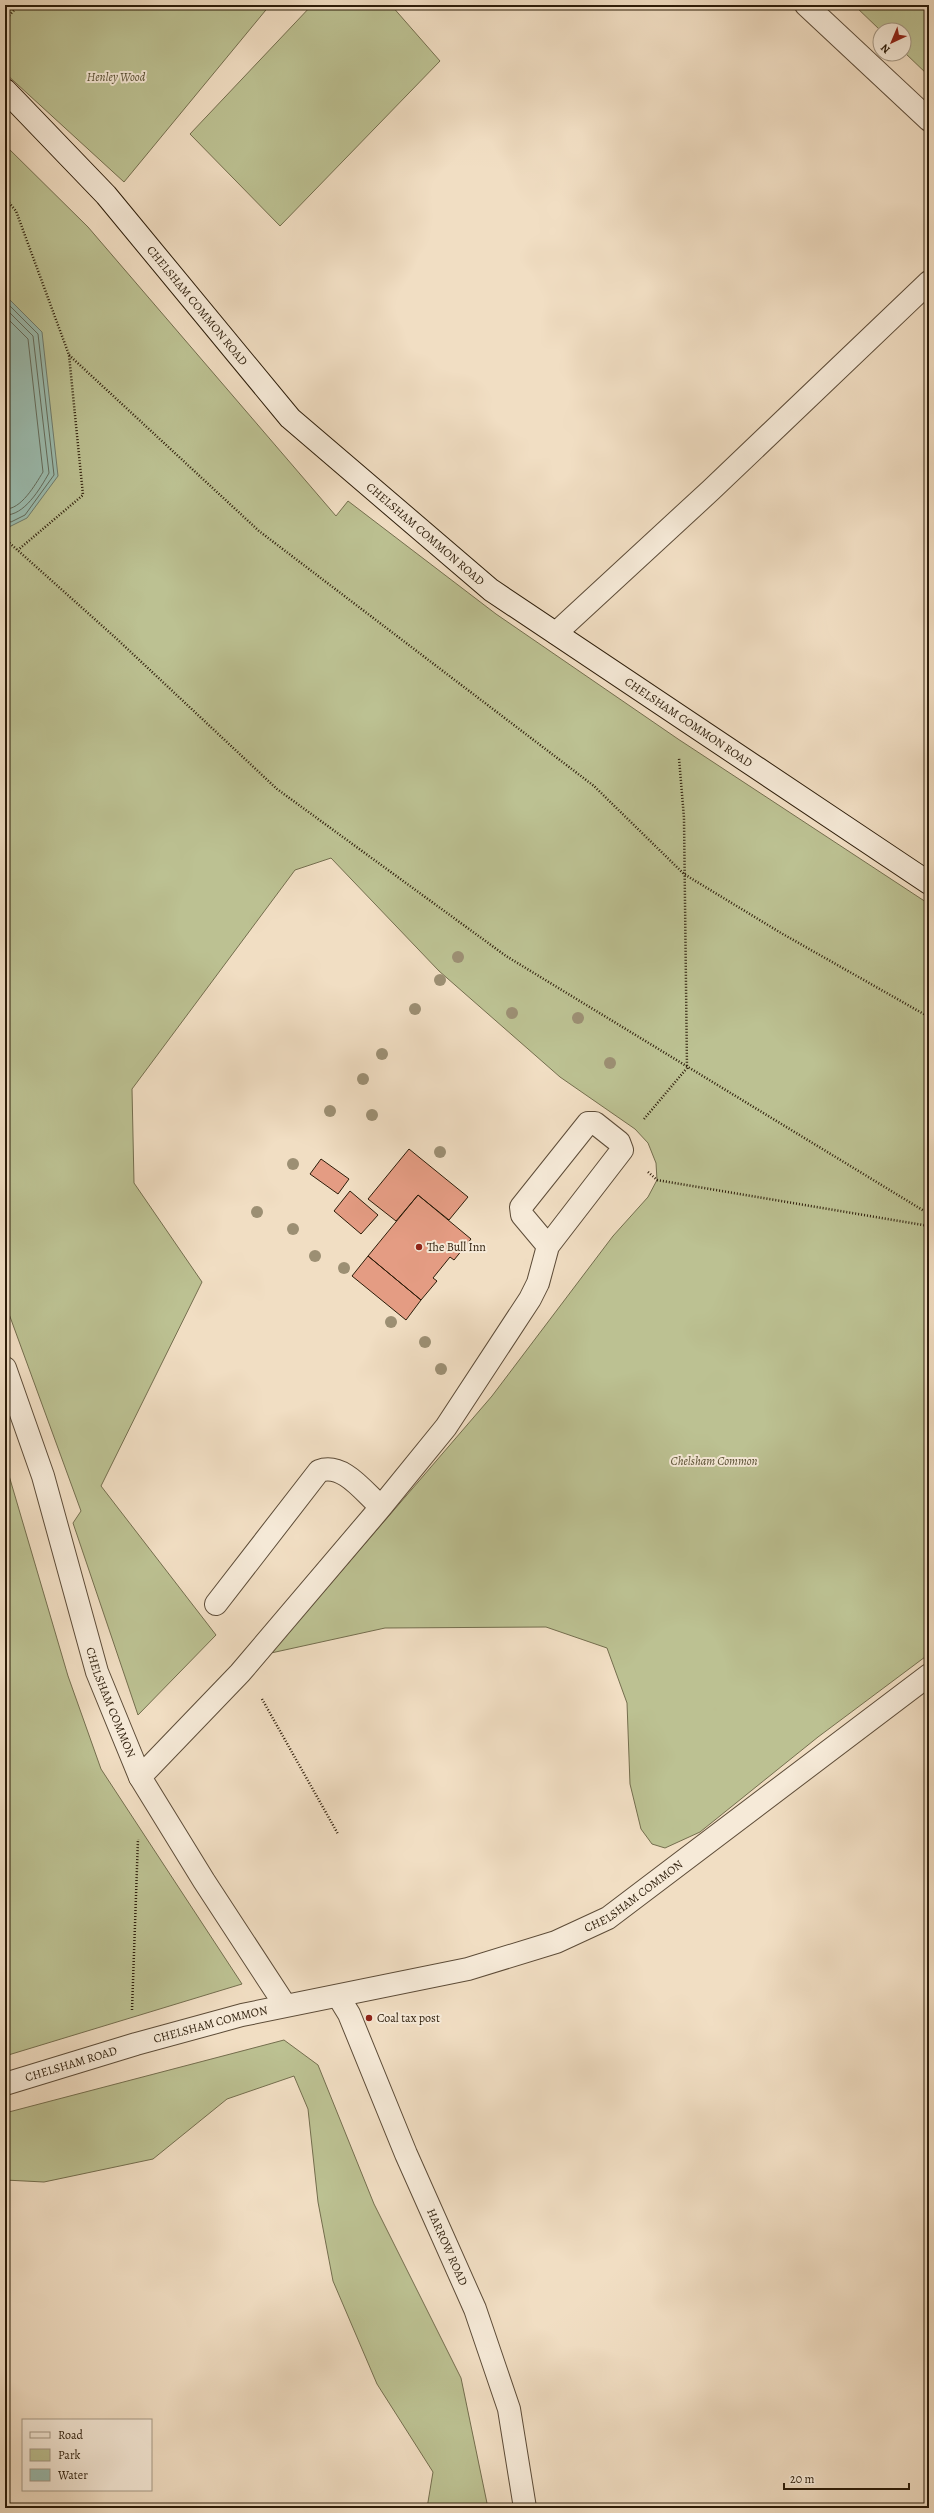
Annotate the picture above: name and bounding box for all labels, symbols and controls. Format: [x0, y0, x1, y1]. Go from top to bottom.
north arrow [872, 22, 912, 62]
text: N [877, 41, 893, 57]
park label: Henley Wood [87, 69, 146, 85]
street label: CHELSHAM COMMON ROAD [143, 242, 251, 369]
street label: CHELSHAM COMMON ROAD [363, 479, 488, 589]
street label: CHELSHAM COMMON ROAD [621, 674, 756, 771]
place label: The Bull Inn [427, 1239, 486, 1255]
marker: The Bull Inn [414, 1242, 424, 1252]
park label: Chelsham Common [670, 1453, 758, 1469]
street label: CHELSHAM COMMON [83, 1645, 139, 1760]
street label: CHELSHAM COMMON [581, 1856, 686, 1936]
street label: CHELSHAM COMMON [152, 2002, 269, 2047]
place label: Coal tax post [377, 2010, 440, 2026]
marker: Coal tax post [364, 2013, 374, 2023]
street label: CHELSHAM ROAD [23, 2042, 119, 2085]
street label: HARROW ROAD [423, 2206, 472, 2288]
legend [22, 2419, 152, 2491]
text: Road [58, 2427, 84, 2443]
text: Park [58, 2447, 81, 2463]
scale bar [784, 2465, 909, 2491]
text: Water [57, 2467, 88, 2483]
text: 20 m [790, 2471, 814, 2487]

